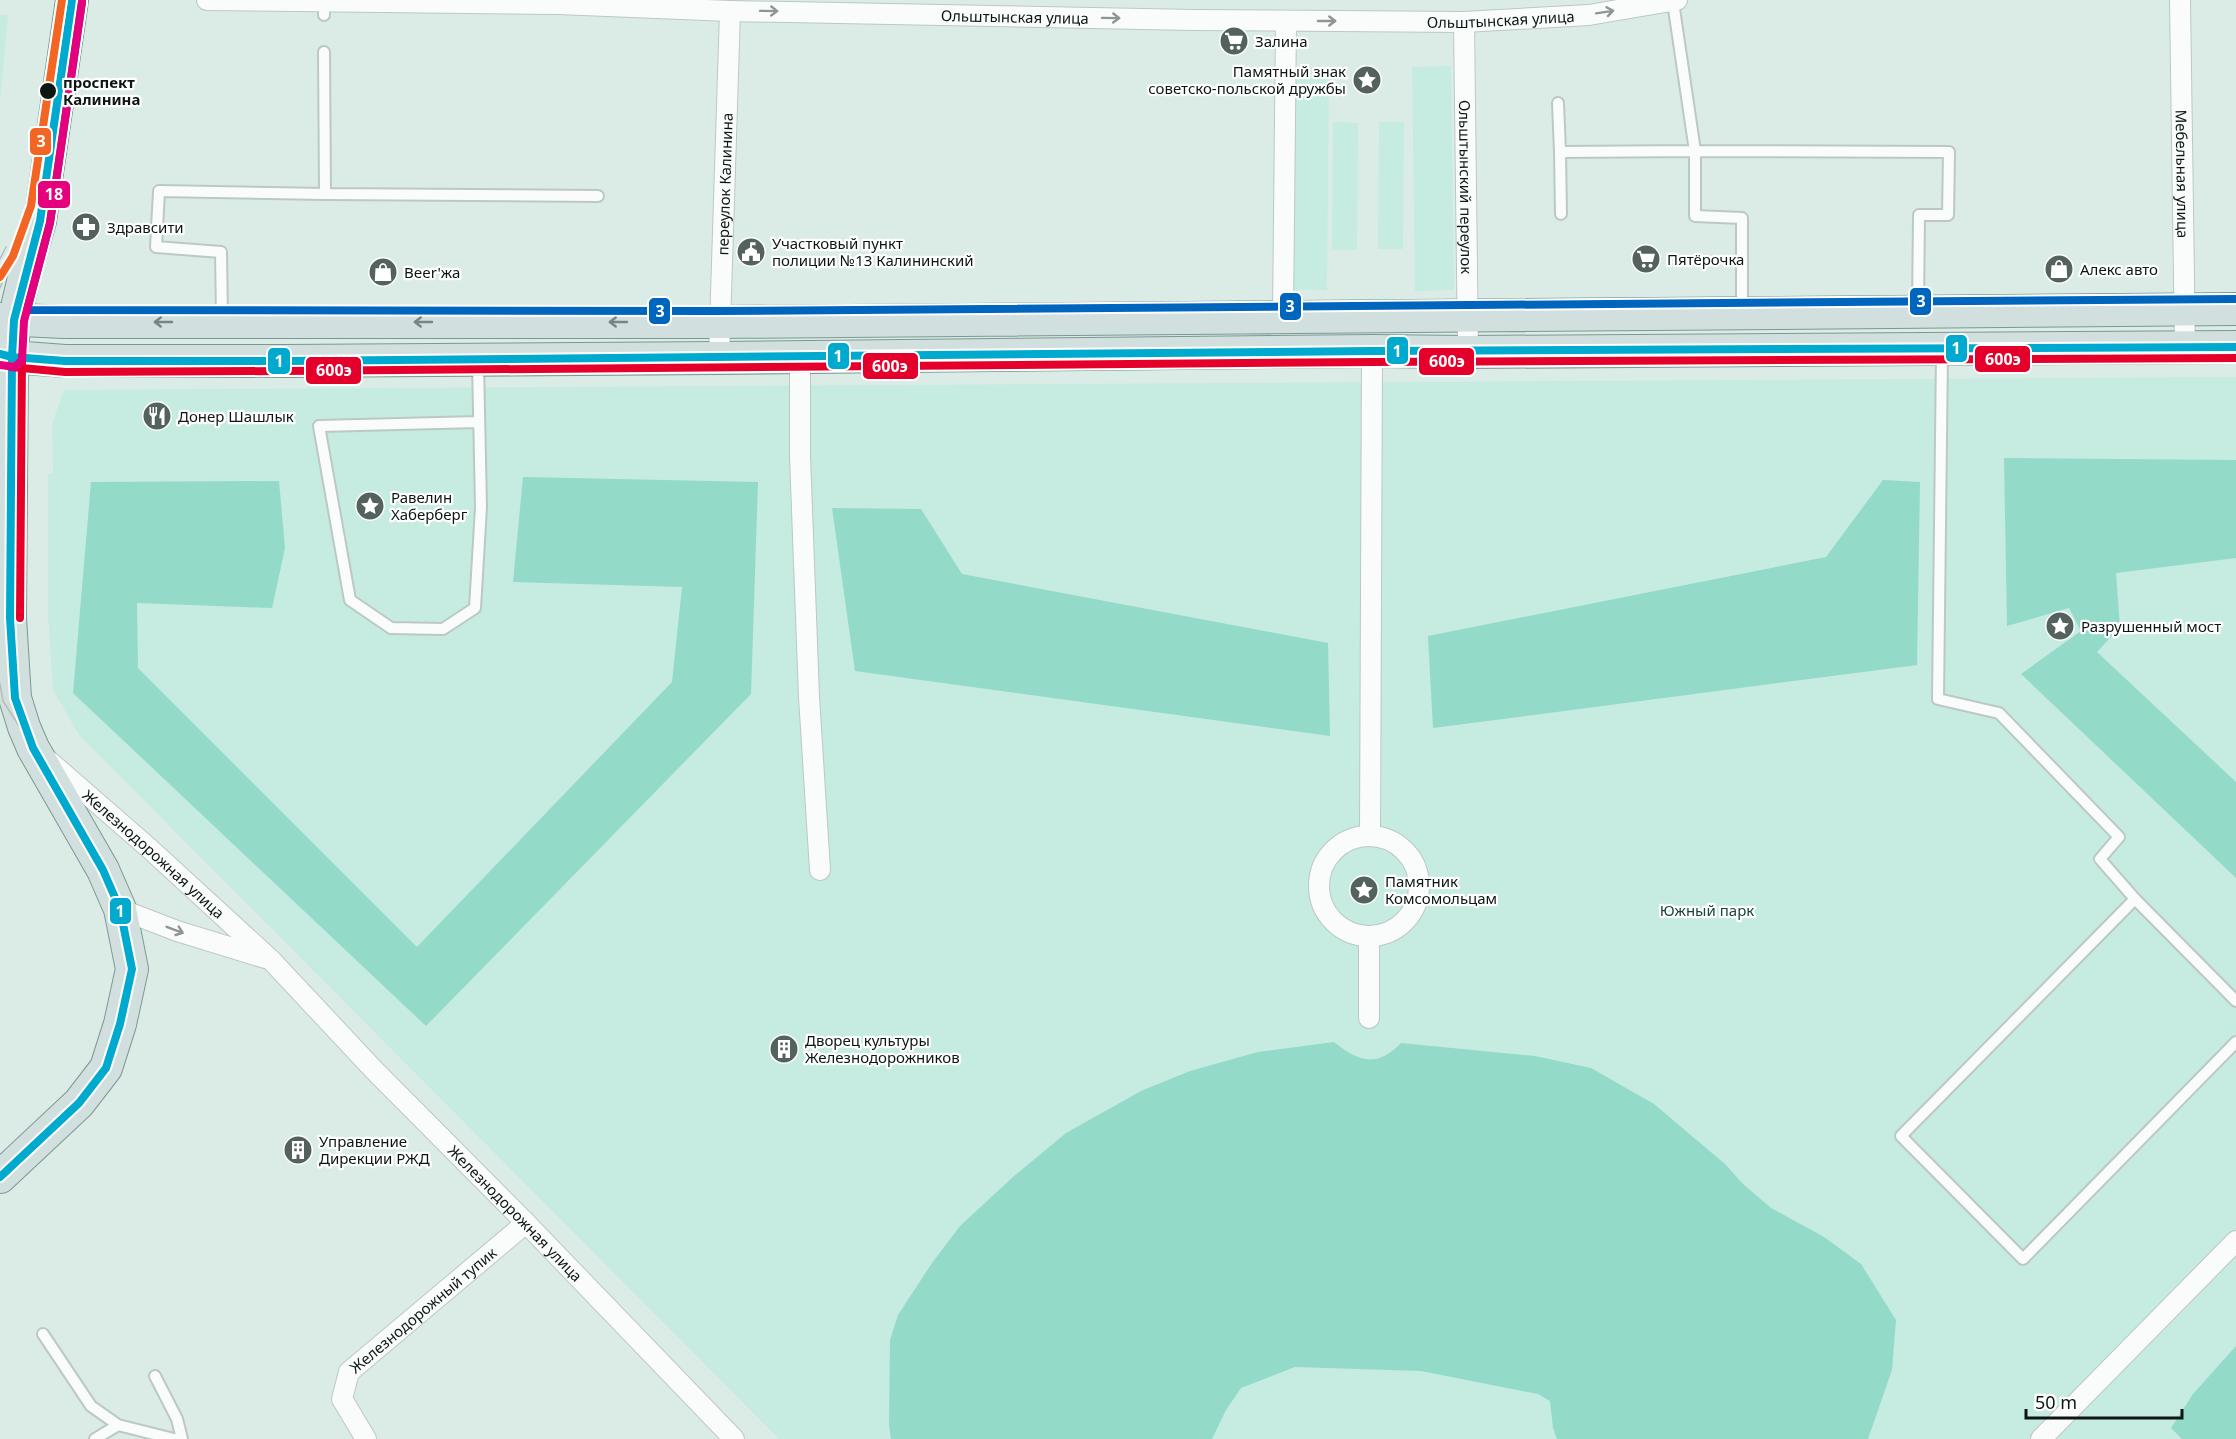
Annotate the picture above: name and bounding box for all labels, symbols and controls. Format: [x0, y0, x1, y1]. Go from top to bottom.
one-way arrow [758, 5, 778, 17]
street label: Ольштынская улица [941, 5, 1089, 28]
street label: Ольштынская улица [1427, 6, 1575, 32]
one-way arrow [1595, 7, 1615, 18]
one-way arrow [1100, 12, 1120, 24]
one-way arrow [1316, 15, 1336, 27]
supermarket icon: Залина [1218, 25, 1250, 57]
place label: Залина [1255, 31, 1308, 51]
place label: Памятный знак советско-польской дружбы [1148, 61, 1346, 98]
place icon: Памятный знак советско-польской дружбы [1351, 64, 1383, 96]
place label: проспект Калинина [63, 72, 140, 109]
marker: проспект Калинина [38, 81, 58, 101]
street label: Ольштынский переулок [1455, 100, 1477, 274]
street label: Мебельная улица [2172, 109, 2193, 239]
street label: переулок Калинина [712, 112, 737, 256]
line badge: 3 [29, 127, 52, 156]
text: 3 [36, 130, 46, 152]
line badge: 18 [37, 180, 71, 209]
text: 18 [45, 183, 63, 205]
pharmacy icon: Здравсити [70, 211, 102, 243]
place label: Здравсити [107, 217, 184, 237]
place label: Участковый пункт полиции №13 Калининский [772, 233, 974, 270]
public building icon: Участковый пункт полиции №13 Калининский [735, 236, 767, 268]
supermarket icon: Пятёрочка [1630, 243, 1662, 275]
place label: Пятёрочка [1667, 249, 1744, 269]
shop icon: Алекс авто [2043, 253, 2075, 285]
shop icon: Beer'жа [367, 256, 399, 288]
place label: Алекс авто [2080, 259, 2158, 279]
place label: Beer'жа [404, 262, 460, 282]
line badge: 3 [1909, 287, 1932, 316]
text: 3 [1916, 290, 1926, 312]
line badge: 3 [1279, 292, 1302, 321]
text: 3 [1285, 295, 1295, 317]
line badge: 3 [648, 297, 671, 325]
text: 3 [655, 300, 665, 322]
one-way arrow [154, 316, 174, 328]
one-way arrow [414, 316, 434, 328]
one-way arrow [609, 316, 629, 328]
line badge: 1 [1945, 334, 1968, 363]
line badge: 1 [1386, 336, 1409, 365]
text: 1 [1951, 337, 1961, 359]
text: 1 [1392, 340, 1402, 362]
line badge: 1 [827, 342, 850, 370]
text: 1 [833, 345, 843, 367]
line badge: 600э [1974, 345, 2031, 373]
line badge: 1 [267, 347, 291, 375]
line badge: 600э [1418, 347, 1475, 376]
text: 600э [1985, 348, 2021, 370]
text: 1 [274, 350, 284, 372]
text: 600э [1429, 350, 1465, 372]
line badge: 600э [862, 352, 919, 380]
text: 600э [872, 355, 908, 377]
line badge: 600э [305, 356, 362, 385]
text: 600э [316, 359, 352, 381]
restaurant icon: Донер Шашлык [141, 400, 173, 432]
place label: Донер Шашлык [178, 406, 294, 426]
place label: Равелин Хаберберг [391, 487, 468, 524]
place icon: Равелин Хаберберг [354, 490, 386, 522]
place icon: Разрушенный мост [2044, 610, 2076, 642]
place label: Разрушенный мост [2081, 616, 2221, 636]
street label: Железнодорожная улица [79, 785, 229, 923]
place label: Памятник Комсомольцам [1385, 871, 1497, 908]
place icon: Памятник Комсомольцам [1348, 874, 1380, 906]
line badge: 1 [109, 897, 132, 925]
text: 1 [115, 900, 125, 922]
park label: Южный парк [1660, 900, 1754, 920]
one-way arrow [165, 925, 184, 936]
place label: Дворец культуры Железнодорожников [805, 1030, 960, 1067]
building icon: Дворец культуры Железнодорожников [768, 1033, 800, 1065]
place label: Управление Дирекции РЖД [319, 1131, 430, 1168]
building icon: Управление Дирекции РЖД [282, 1134, 314, 1166]
street label: Железнодорожная улица [444, 1140, 587, 1286]
street label: Железнодорожный тупик [345, 1242, 500, 1377]
scale bar [2026, 1382, 2182, 1420]
text: 50 m [2035, 1390, 2077, 1414]

